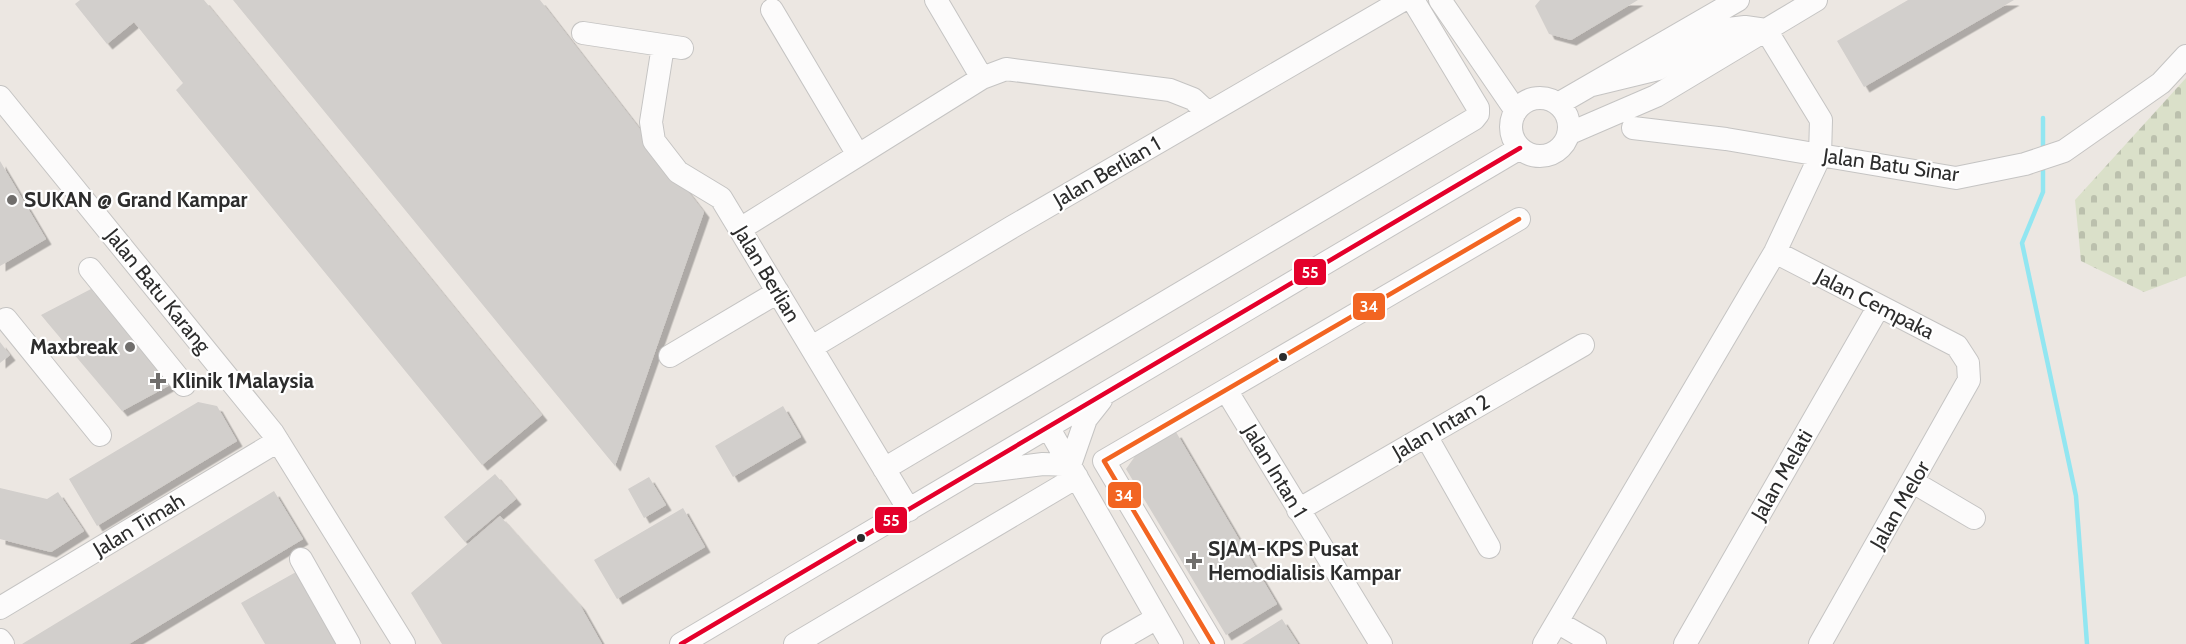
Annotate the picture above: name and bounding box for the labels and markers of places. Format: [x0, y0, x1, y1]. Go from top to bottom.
place label: SUKAN @ Grand Kampar [24, 187, 248, 212]
marker: SUKAN @ Grand Kampar [5, 193, 19, 207]
place label: Maxbreak [30, 334, 119, 359]
marker: Maxbreak [123, 340, 137, 354]
unlabelled marker [1277, 351, 1289, 363]
place label: Klinik 1Malaysia [172, 368, 315, 393]
marker: Klinik 1Malaysia [149, 372, 167, 390]
unlabelled marker [855, 532, 867, 544]
place label: SJAM-KPS Pusat Hemodialisis Kampar [1208, 536, 1401, 585]
marker: SJAM-KPS Pusat Hemodialisis Kampar [1185, 552, 1203, 570]

